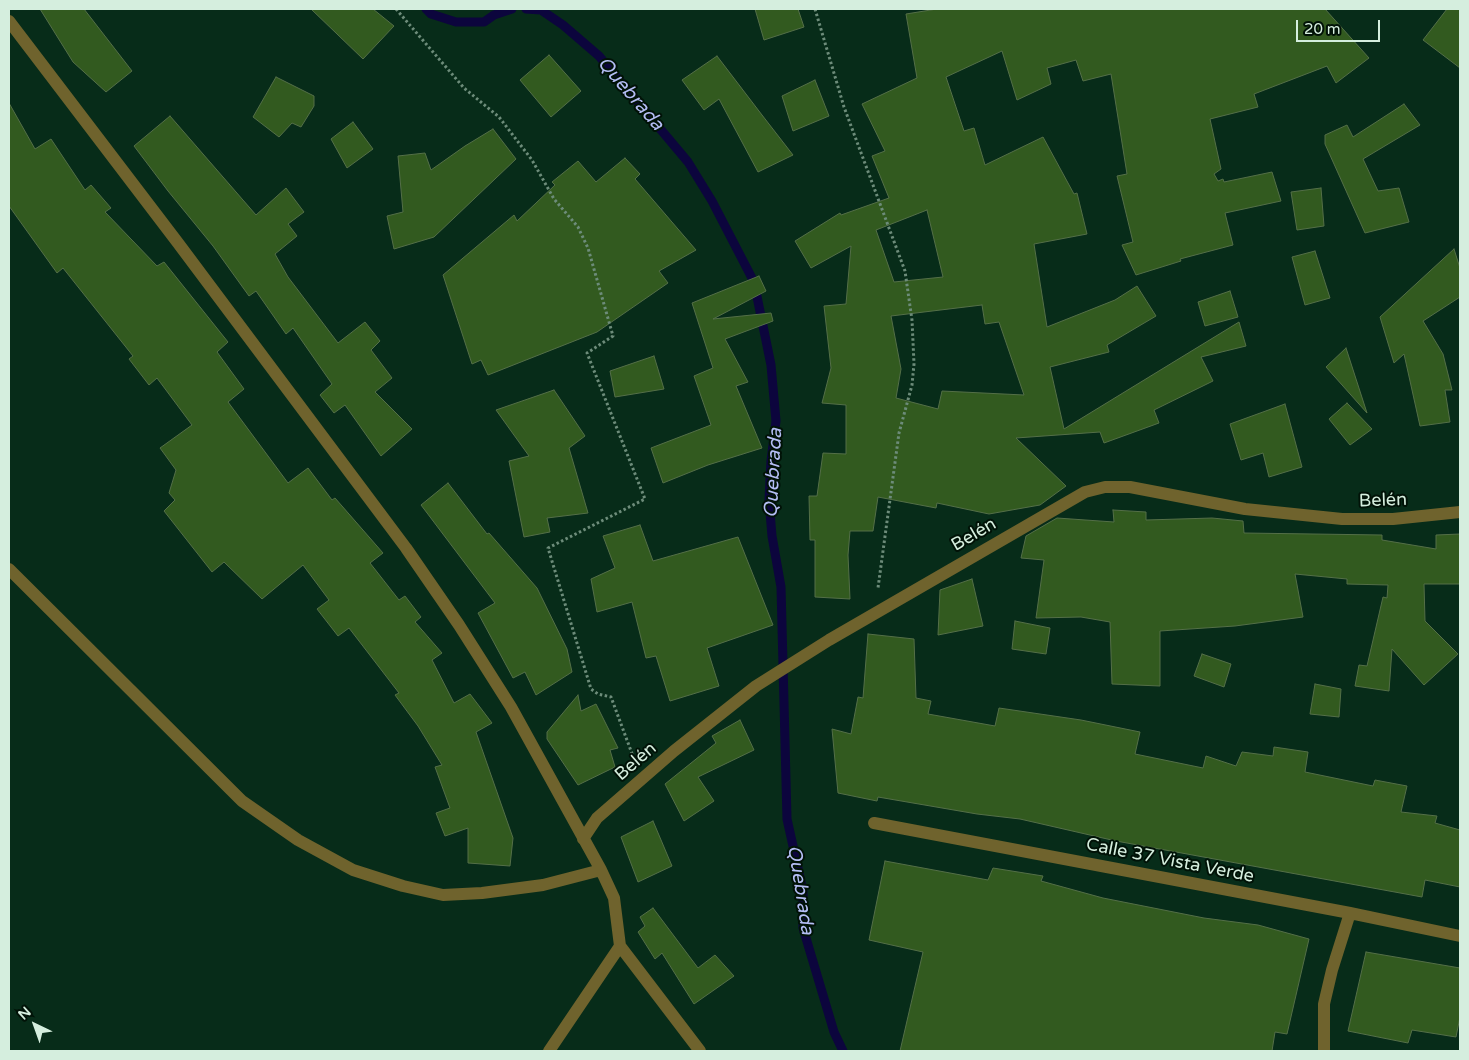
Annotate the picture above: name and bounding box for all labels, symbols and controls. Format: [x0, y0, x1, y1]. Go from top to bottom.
scale bar [1299, 10, 1383, 42]
text: 20 m [1304, 20, 1341, 38]
water label: Quebrada [592, 52, 668, 136]
water label: Quebrada [760, 427, 788, 519]
street label: Belén [1359, 489, 1407, 513]
street label: Belén [948, 514, 1000, 556]
street label: Belén [611, 738, 661, 786]
street label: Calle 37 Vista Verde [1084, 834, 1256, 888]
water label: Quebrada [782, 844, 818, 936]
north arrow [10, 1000, 60, 1050]
text: N [15, 1003, 34, 1024]

